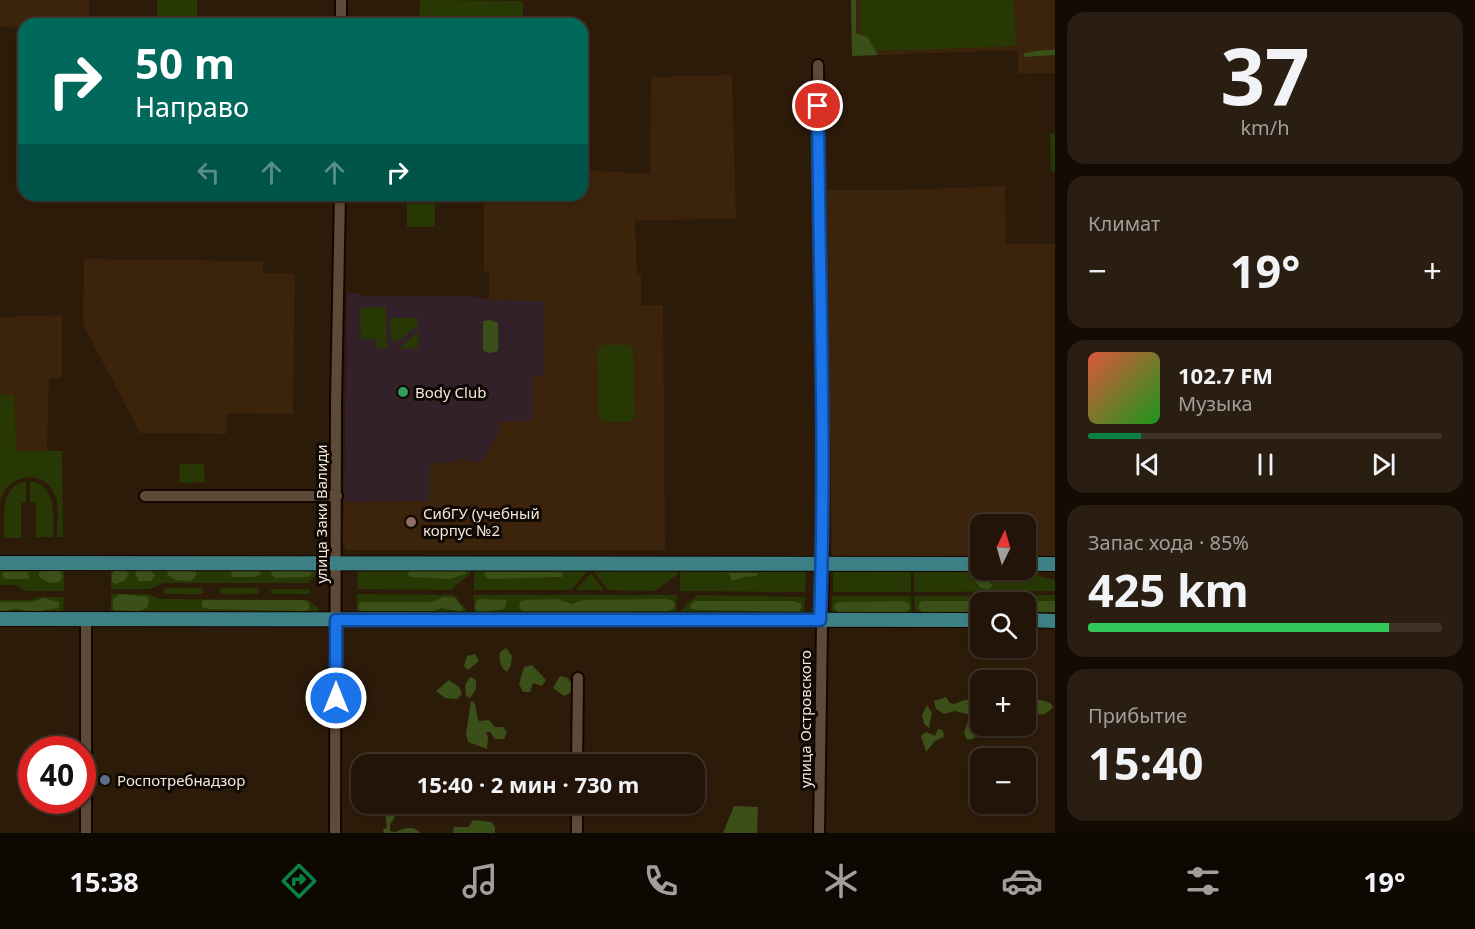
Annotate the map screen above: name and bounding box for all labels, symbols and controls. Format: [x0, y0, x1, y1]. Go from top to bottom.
text: 37 [1220, 22, 1310, 128]
text: 50 m [135, 34, 235, 91]
icon: right [36, 42, 114, 120]
pin [792, 80, 843, 131]
text: Направо [135, 88, 249, 125]
icon: arrive [801, 89, 834, 122]
text: km/h [1240, 114, 1290, 141]
icon: left [192, 156, 225, 189]
icon: ahead [255, 156, 288, 189]
icon: ahead [318, 156, 351, 189]
icon: right [381, 156, 414, 189]
text: Климат [1088, 210, 1160, 237]
text: 19° [1230, 240, 1300, 301]
text: − [1088, 248, 1107, 293]
text: + [1423, 248, 1442, 293]
text: 102.7 FM [1178, 360, 1273, 390]
place label: Body Club [415, 382, 486, 402]
marker: Body Club [396, 385, 410, 399]
text: Музыка [1178, 390, 1253, 417]
street label: улица Заки Валиди [311, 444, 331, 584]
icon: previous [1131, 448, 1164, 481]
icon: pause [1249, 448, 1282, 481]
icon: next [1367, 448, 1400, 481]
place label: СибГУ (учебный корпус №2 [423, 503, 540, 540]
north arrow [970, 514, 1036, 580]
map controls [970, 514, 1036, 814]
marker: СибГУ (учебный корпус №2 [404, 515, 418, 529]
text: Запас хода · 85% [1088, 529, 1249, 556]
text: 425 km [1088, 559, 1249, 620]
button: search [970, 592, 1036, 658]
street label: улица Островского [795, 650, 815, 788]
position arrow [304, 666, 368, 730]
button: + [970, 670, 1036, 736]
text: Прибытие [1088, 702, 1187, 729]
text: 15:40 [1088, 732, 1204, 793]
speed limit sign: 40 [18, 736, 96, 814]
button: − [970, 748, 1036, 814]
text: 15:40 · 2 мин · 730 m [417, 769, 639, 799]
place label: Роспотребнадзор [117, 770, 245, 790]
marker: Роспотребнадзор [98, 773, 112, 787]
icon: directions [278, 860, 320, 902]
icon: music [459, 860, 501, 902]
icon: phone [640, 860, 682, 902]
icon: climate [820, 860, 862, 902]
icon: car [1001, 860, 1043, 902]
icon: filters [1182, 860, 1224, 902]
text: 15:38 [69, 863, 139, 900]
text: 19° [1363, 863, 1406, 900]

